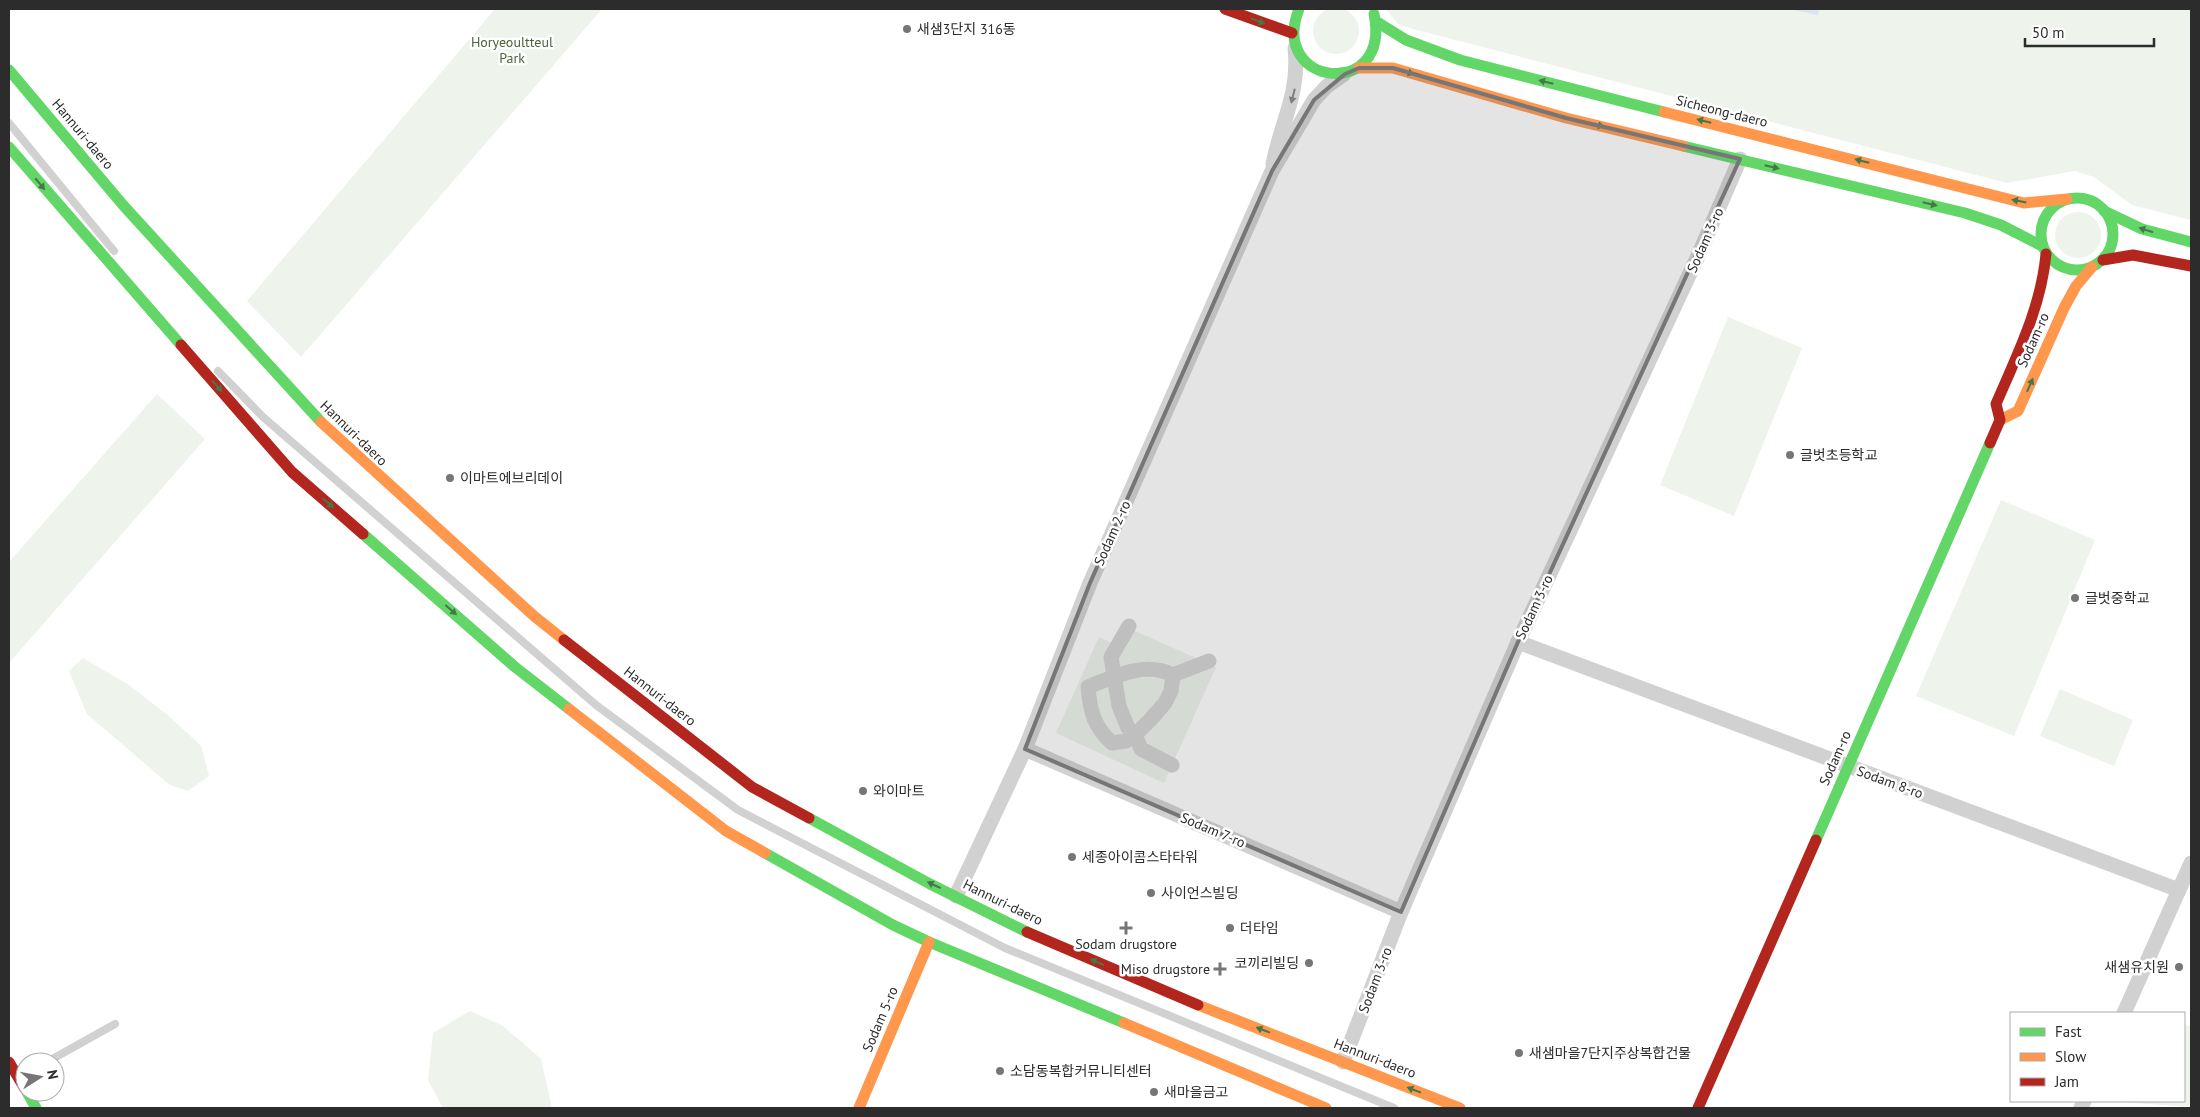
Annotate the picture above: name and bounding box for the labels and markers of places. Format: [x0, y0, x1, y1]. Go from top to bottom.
place label: 새샘3단지 316동 [917, 20, 1016, 38]
marker: 새샘3단지 316동 [901, 23, 913, 35]
place label: 글벗초등학교 [1800, 446, 1877, 464]
marker: 글벗초등학교 [1784, 449, 1796, 461]
place label: 이마트에브리데이 [460, 469, 563, 487]
marker: 이마트에브리데이 [444, 472, 456, 484]
place label: 글벗중학교 [2085, 589, 2150, 607]
marker: 글벗중학교 [2069, 592, 2081, 604]
place label: 와이마트 [873, 782, 925, 800]
marker: 와이마트 [857, 785, 869, 797]
place label: 세종아이콤스타타워 [1082, 848, 1198, 866]
marker: 세종아이콤스타타워 [1066, 851, 1078, 863]
place label: 사이언스빌딩 [1161, 884, 1238, 902]
marker: 사이언스빌딩 [1145, 887, 1157, 899]
place label: 더타임 [1240, 919, 1279, 937]
marker: Sodam drugstore [1120, 922, 1132, 934]
marker: 더타임 [1224, 922, 1236, 934]
place label: Sodam drugstore [1075, 935, 1177, 953]
place label: 코끼리빌딩 [1235, 954, 1299, 972]
marker: 코끼리빌딩 [1303, 957, 1315, 969]
place label: 새샘유치원 [2105, 958, 2169, 976]
place label: Miso drugstore [1121, 960, 1210, 978]
marker: 새샘유치원 [2173, 961, 2185, 973]
marker: Miso drugstore [1214, 963, 1226, 975]
place label: 새샘마을7단지주상복합건물 [1529, 1044, 1691, 1062]
marker: 새샘마을7단지주상복합건물 [1513, 1047, 1525, 1059]
place label: 소담동복합커뮤니티센터 [1010, 1062, 1152, 1080]
marker: 소담동복합커뮤니티센터 [994, 1065, 1006, 1077]
place label: 새마을금고 [1164, 1083, 1229, 1101]
marker: 새마을금고 [1148, 1086, 1160, 1098]

